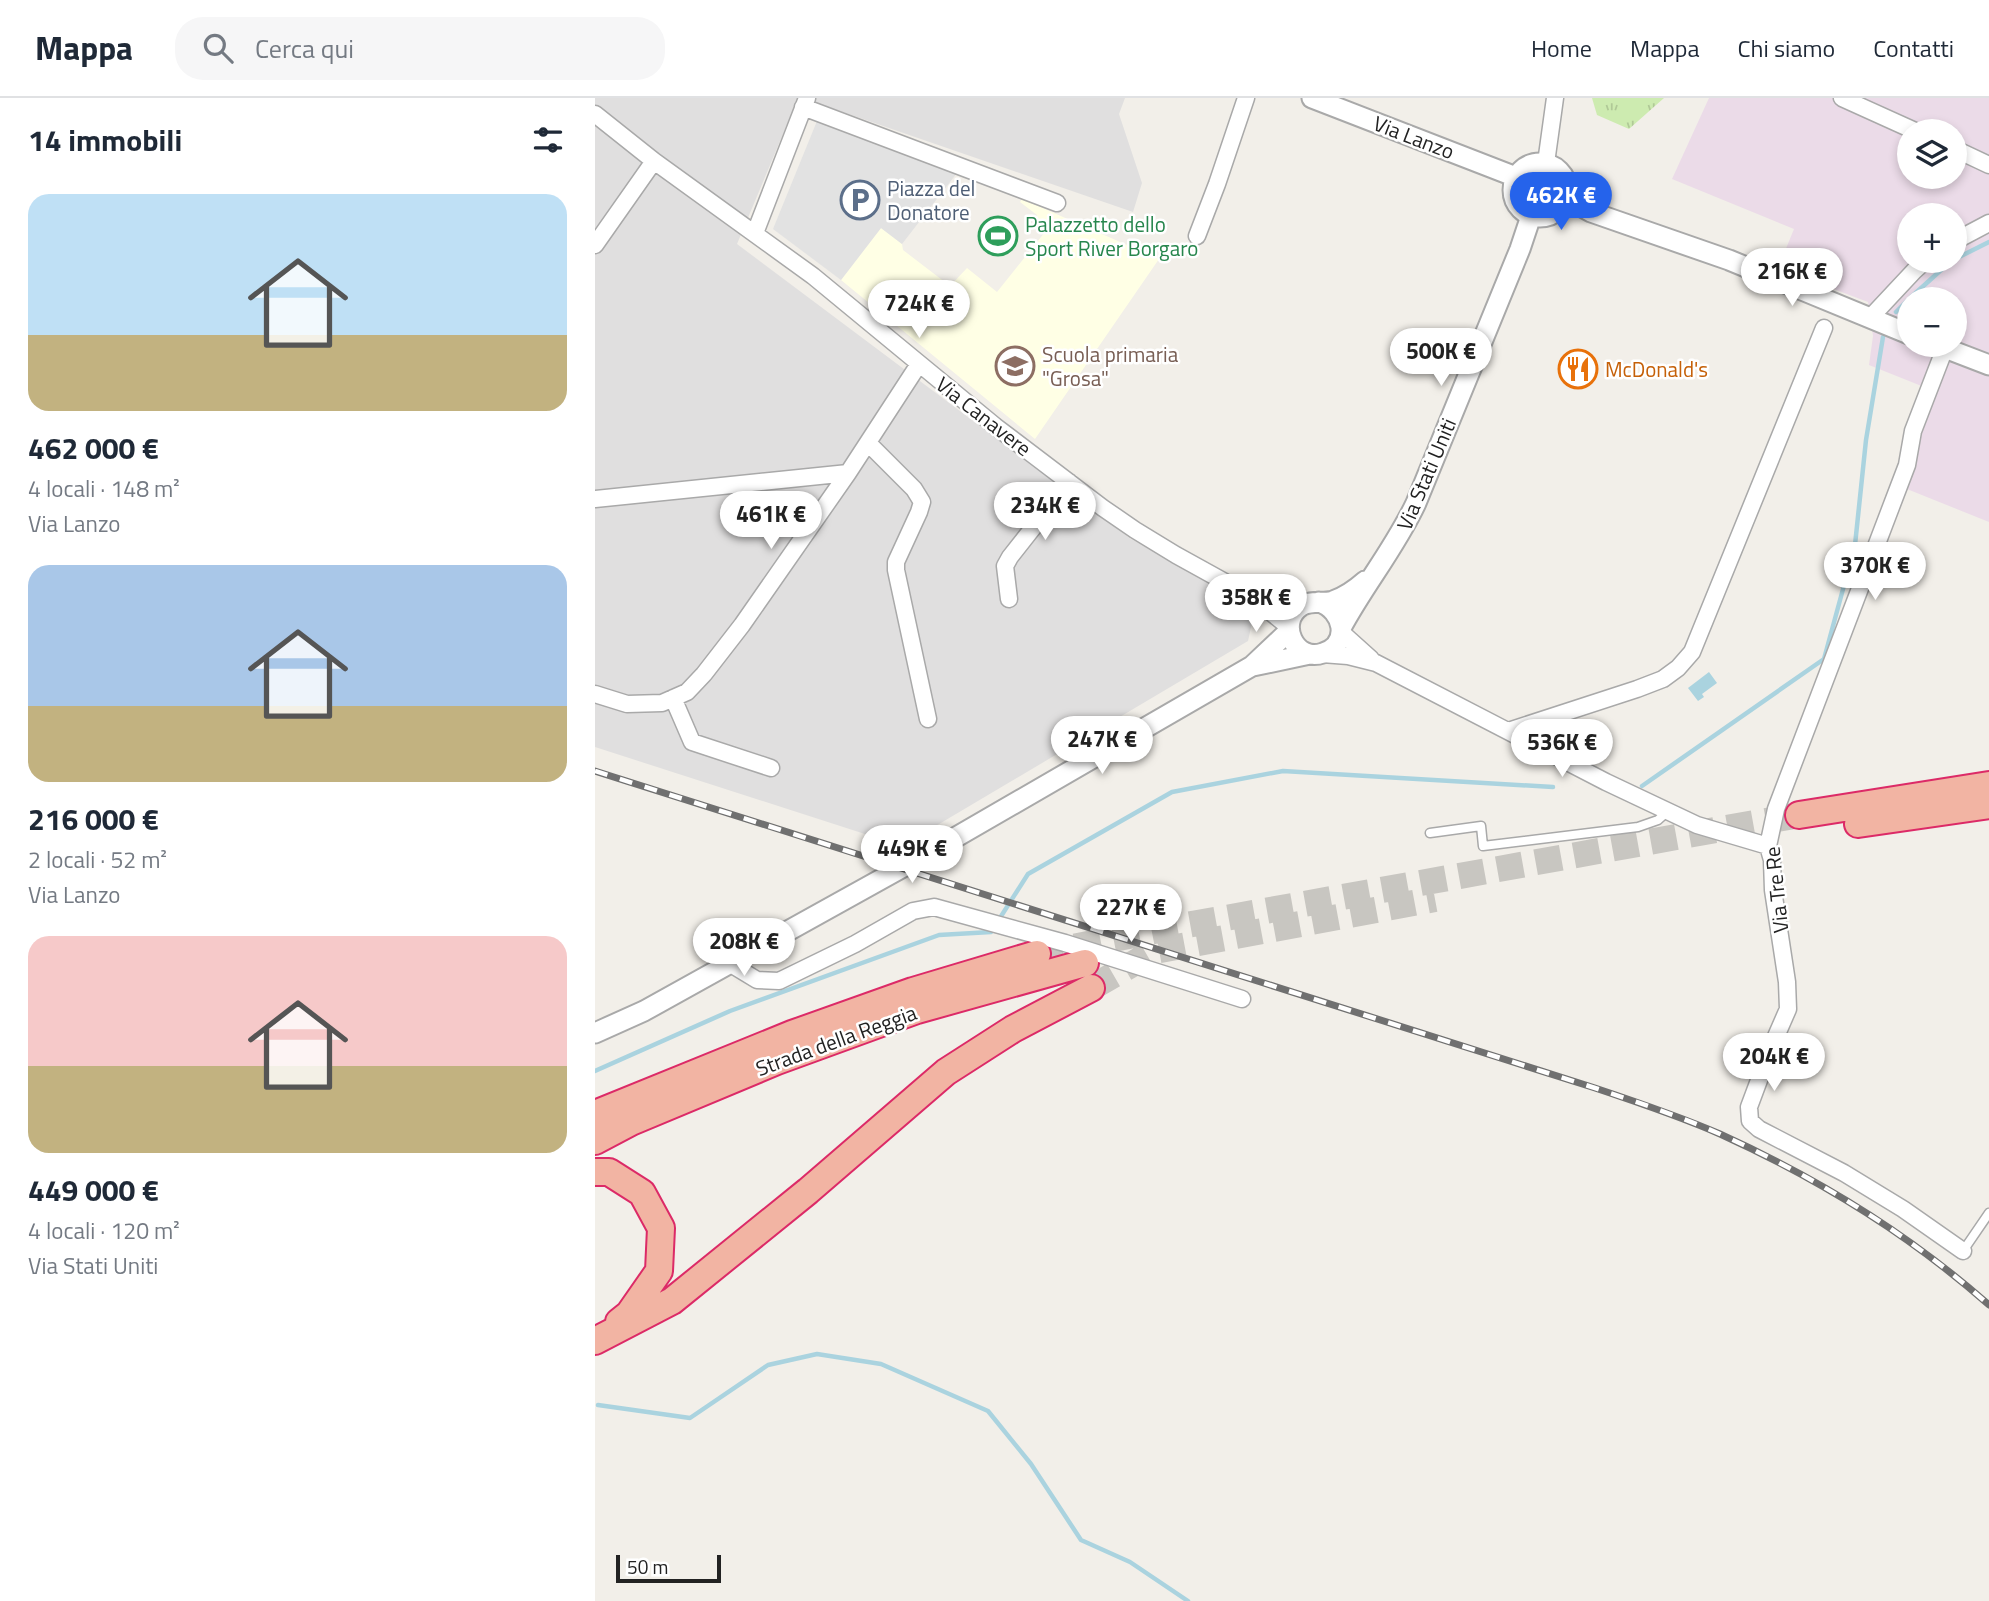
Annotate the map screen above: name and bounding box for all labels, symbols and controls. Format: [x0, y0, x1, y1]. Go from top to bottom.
search box [175, 17, 665, 80]
text: Mappa [35, 23, 133, 73]
icon: search [199, 29, 237, 67]
text: Cerca qui [255, 29, 354, 68]
text: Home [1531, 30, 1592, 66]
text: Mappa [1630, 30, 1699, 66]
text: Chi siamo [1737, 30, 1835, 66]
text: Contatti [1873, 30, 1954, 66]
street label: Via Lanzo [1369, 107, 1459, 167]
text: 14 immobili [28, 117, 182, 163]
map controls [1897, 119, 1967, 357]
button: layers [1897, 119, 1967, 189]
icon: filters [529, 121, 567, 159]
place label: Piazza del Donatore [887, 172, 975, 228]
pin: 462K € [1504, 172, 1618, 232]
text: 462K € [1526, 177, 1596, 212]
parking icon: Piazza del Donatore [839, 179, 881, 221]
button: + [1897, 203, 1967, 273]
place label: Palazzetto dello Sport River Borgaro [1025, 208, 1198, 264]
sports icon: Palazzetto dello Sport River Borgaro [977, 215, 1019, 257]
icon: home [235, 240, 361, 366]
pin: 216K € [1735, 248, 1849, 308]
text: 216K € [1757, 253, 1827, 288]
pin: 724K € [862, 280, 976, 340]
text: 724K € [884, 285, 954, 320]
button: − [1897, 287, 1967, 357]
pin: 500K € [1384, 328, 1498, 388]
text: 500K € [1406, 333, 1476, 368]
place label: Scuola primaria "Grosa" [1042, 338, 1179, 394]
school or university icon: Scuola primaria "Grosa" [994, 345, 1036, 387]
restaurant icon: McDonald's [1557, 348, 1599, 390]
place label: McDonald's [1605, 353, 1708, 385]
street label: Via Canavere [929, 368, 1039, 464]
street label: Via Stati Uniti [1388, 413, 1464, 535]
text: 462 000 € [28, 425, 159, 471]
text: 4 locali · 148 m² [28, 471, 180, 506]
pin: 234K € [988, 482, 1102, 542]
text: 234K € [1010, 487, 1080, 522]
pin: 461K € [714, 491, 828, 551]
text: 461K € [736, 496, 806, 531]
text: Via Lanzo [28, 506, 120, 541]
pin: 370K € [1818, 542, 1932, 602]
text: 370K € [1840, 547, 1910, 582]
pin: 358K € [1199, 574, 1313, 634]
text: 358K € [1221, 579, 1291, 614]
icon: home [235, 611, 361, 737]
pin: 247K € [1045, 716, 1159, 776]
pin: 536K € [1505, 720, 1619, 779]
text: 247K € [1067, 721, 1137, 756]
text: 536K € [1527, 724, 1597, 759]
text: 216 000 € [28, 796, 159, 842]
pin: 449K € [855, 826, 969, 885]
text: 449K € [877, 830, 947, 865]
text: 2 locali · 52 m² [28, 842, 167, 877]
street label: Via Tre Re [1756, 845, 1796, 935]
text: Via Lanzo [28, 877, 120, 912]
pin: 227K € [1074, 884, 1188, 944]
text: 227K € [1096, 889, 1166, 924]
pin: 208K € [687, 918, 801, 978]
text: 208K € [709, 923, 779, 958]
icon: home [235, 982, 361, 1108]
street label: Strada della Reggia [751, 996, 921, 1084]
pin: 204K € [1717, 1034, 1831, 1093]
text: 204K € [1739, 1038, 1809, 1073]
text: 449 000 € [28, 1167, 159, 1213]
text: 4 locali · 120 m² [28, 1213, 180, 1248]
text: Via Stati Uniti [28, 1248, 158, 1283]
scale bar [616, 1552, 721, 1584]
text: 50 m [627, 1552, 668, 1581]

